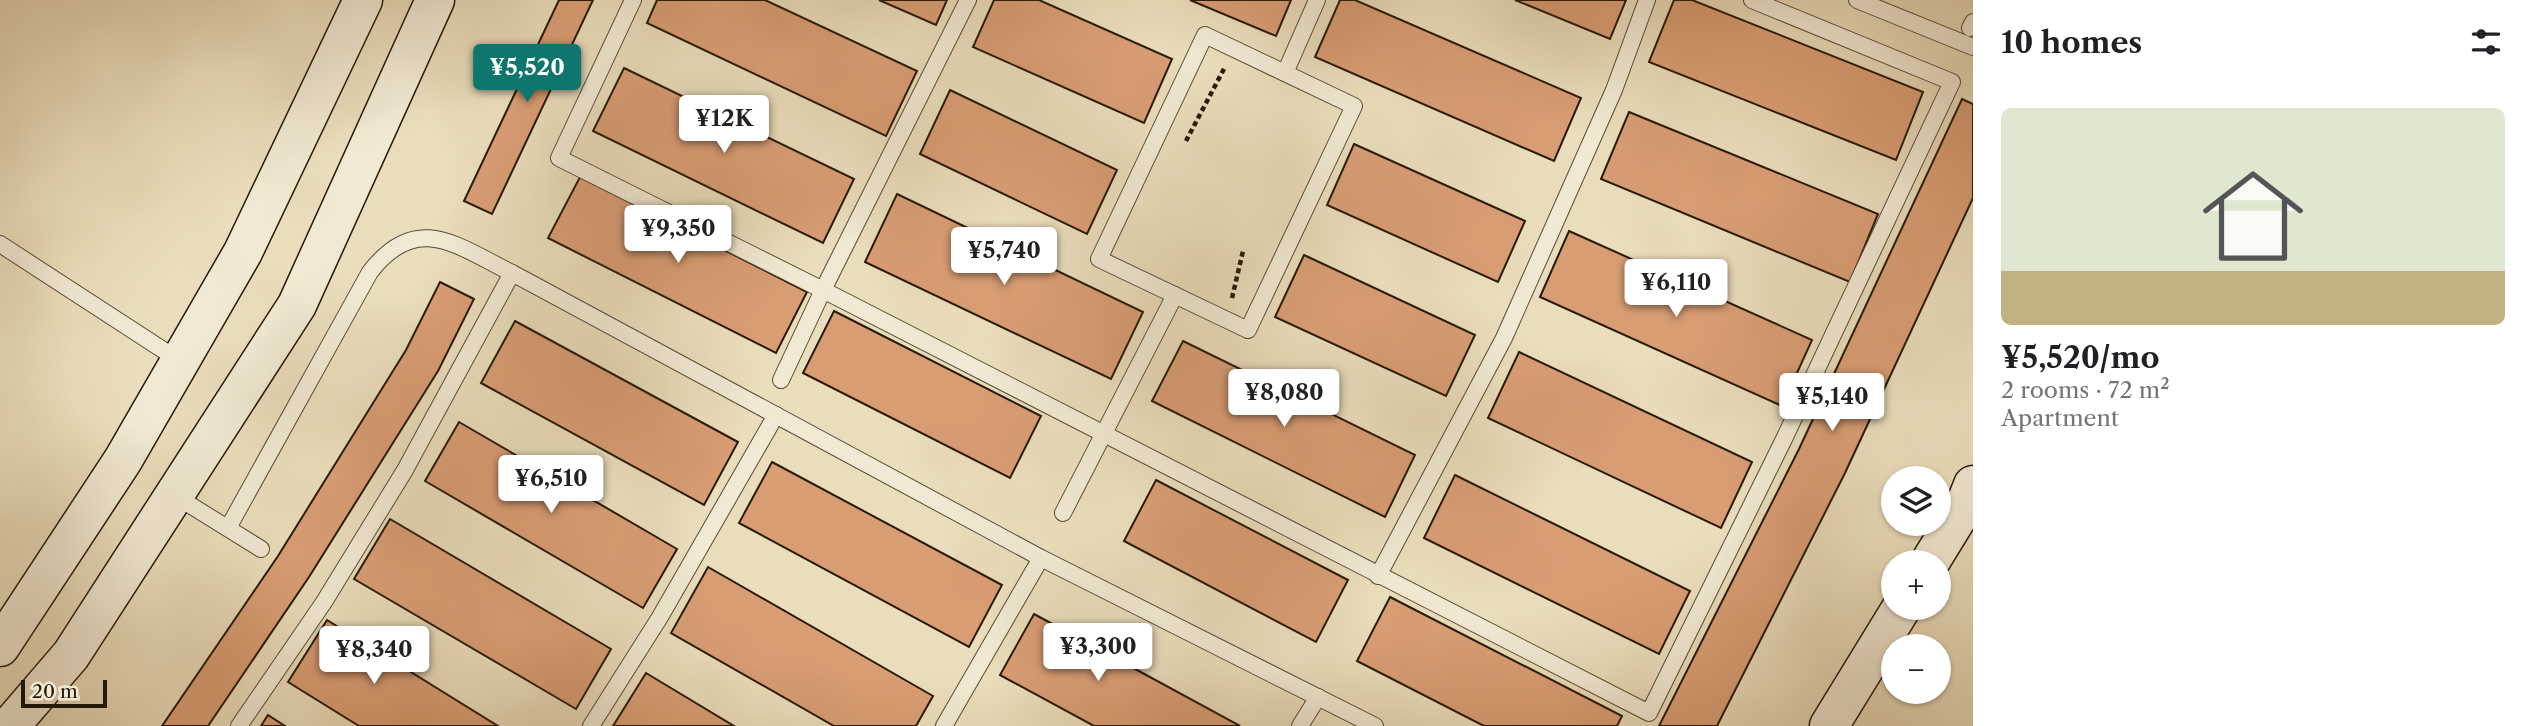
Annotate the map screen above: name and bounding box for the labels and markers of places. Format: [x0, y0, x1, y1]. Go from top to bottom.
pin: ¥5,520 [470, 44, 584, 104]
pin: ¥12K [683, 96, 765, 155]
pin: ¥9,350 [621, 205, 735, 265]
pin: ¥5,740 [947, 228, 1061, 287]
pin: ¥6,110 [1619, 260, 1733, 319]
pin: ¥8,080 [1227, 370, 1341, 429]
pin: ¥5,140 [1775, 374, 1889, 433]
pin: ¥6,510 [494, 456, 608, 515]
pin: ¥3,300 [1041, 624, 1155, 683]
pin: ¥8,340 [317, 626, 431, 686]

